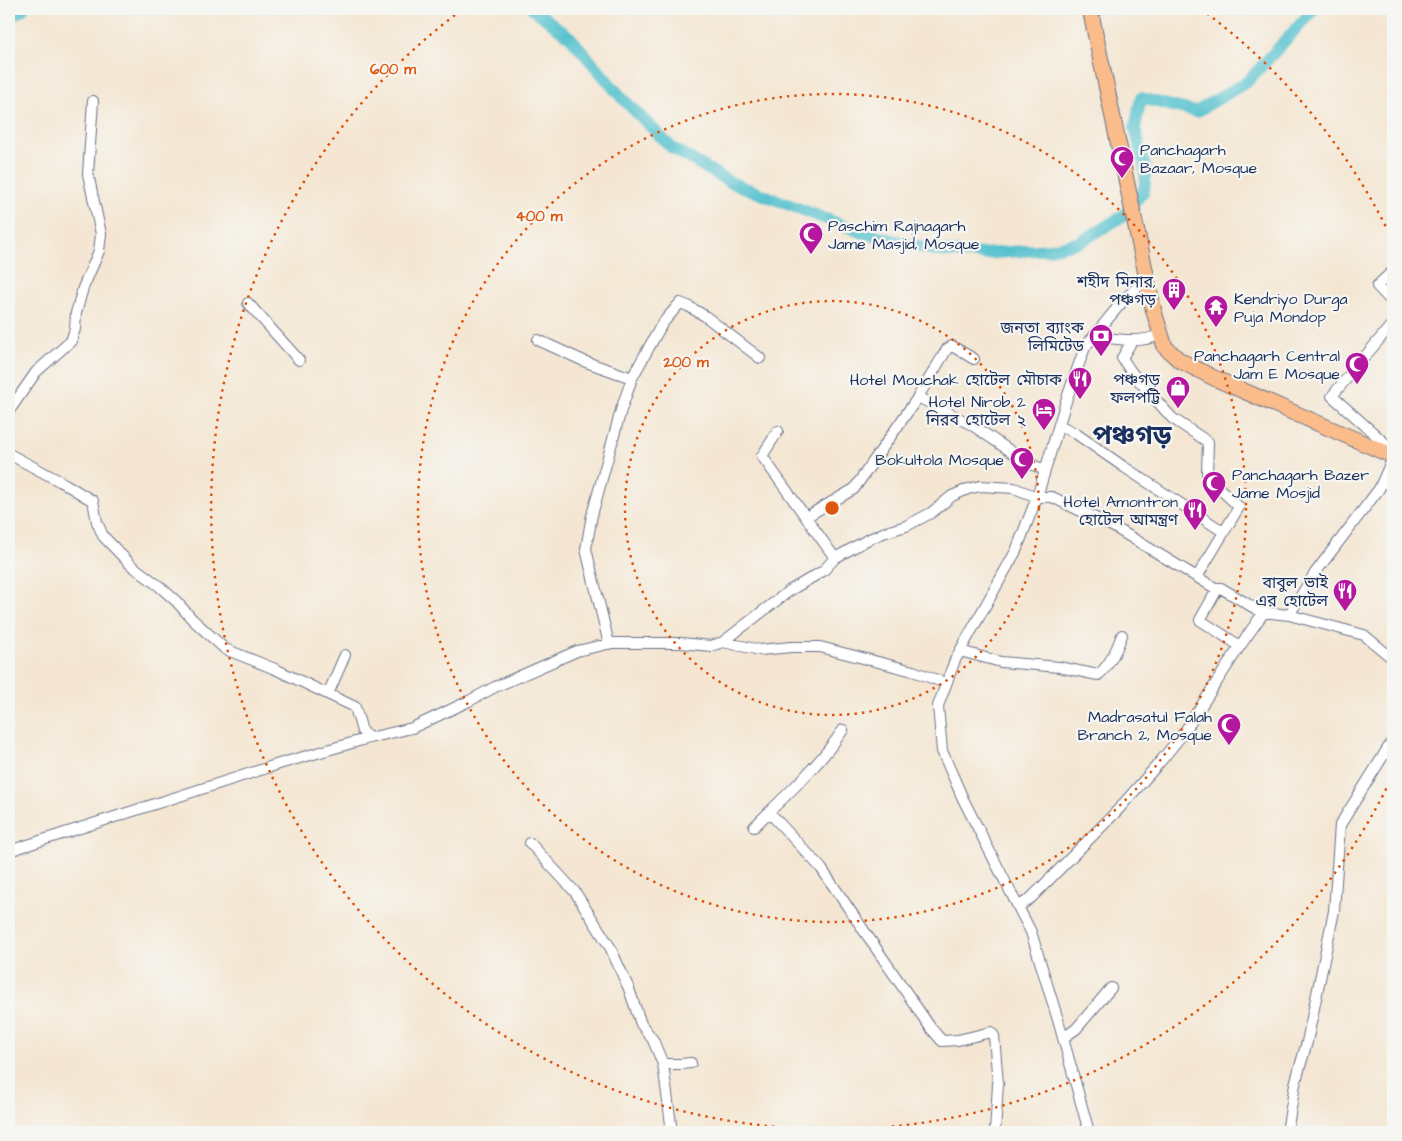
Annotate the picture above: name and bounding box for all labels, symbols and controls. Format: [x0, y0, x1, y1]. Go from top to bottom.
text: 600 m [370, 59, 416, 80]
place label: Panchagarh Bazaar, Mosque [1140, 139, 1257, 179]
mosque icon: Panchagarh Bazaar, Mosque [1109, 145, 1135, 179]
text: 400 m [516, 206, 563, 227]
place label: Paschim Rajnagarh Jame Masjid, Mosque [828, 215, 980, 255]
mosque icon: Paschim Rajnagarh Jame Masjid, Mosque [798, 221, 824, 255]
place label: শহীদ মিনার, পঞ্চগড় [1076, 271, 1157, 311]
building icon: শহীদ মিনার, পঞ্চগড় [1161, 277, 1187, 311]
place label: Kendriyo Durga Puja Mondop [1234, 288, 1348, 328]
temple icon: Kendriyo Durga Puja Mondop [1203, 294, 1229, 328]
place label: জনতা ব্যাংক লিমিটেড [1000, 317, 1085, 357]
bank icon: জনতা ব্যাংক লিমিটেড [1088, 323, 1114, 357]
place label: Panchagarh Central Jam E Mosque [1194, 345, 1340, 385]
mosque icon: Panchagarh Central Jam E Mosque [1344, 351, 1370, 385]
text: 200 m [662, 352, 709, 373]
restaurant icon: Hotel Mouchak হোটেল মৌচাক [1067, 366, 1093, 400]
place label: Hotel Mouchak হোটেল মৌচাক [850, 369, 1063, 391]
place label: পঞ্চগড় ফলপট্টি [1109, 369, 1161, 409]
shop icon: পঞ্চগড় ফলপট্টি [1165, 375, 1191, 409]
place label: Hotel Nirob 2 নিরব হোটেল ২ [925, 391, 1027, 431]
hotel icon: Hotel Nirob 2 নিরব হোটেল ২ [1031, 397, 1057, 431]
district label: পঞ্চগড় [1092, 418, 1172, 454]
mosque icon: Bokultola Mosque [1009, 446, 1035, 480]
place label: Bokultola Mosque [875, 449, 1004, 471]
place label: Panchagarh Bazer Jame Mosjid [1232, 464, 1369, 504]
mosque icon: Panchagarh Bazer Jame Mosjid [1201, 470, 1227, 504]
place label: Hotel Amontron হোটেল আমন্ত্রণ [1063, 491, 1179, 531]
restaurant icon: Hotel Amontron হোটেল আমন্ত্রণ [1182, 497, 1208, 531]
centre of rings [823, 499, 841, 517]
place label: বাবুল ভাই এর হোটেল [1256, 572, 1328, 612]
restaurant icon: বাবুল ভাই এর হোটেল [1332, 578, 1358, 612]
place label: Madrasatul Falah Branch 2, Mosque [1078, 706, 1212, 746]
mosque icon: Madrasatul Falah Branch 2, Mosque [1216, 712, 1242, 746]

